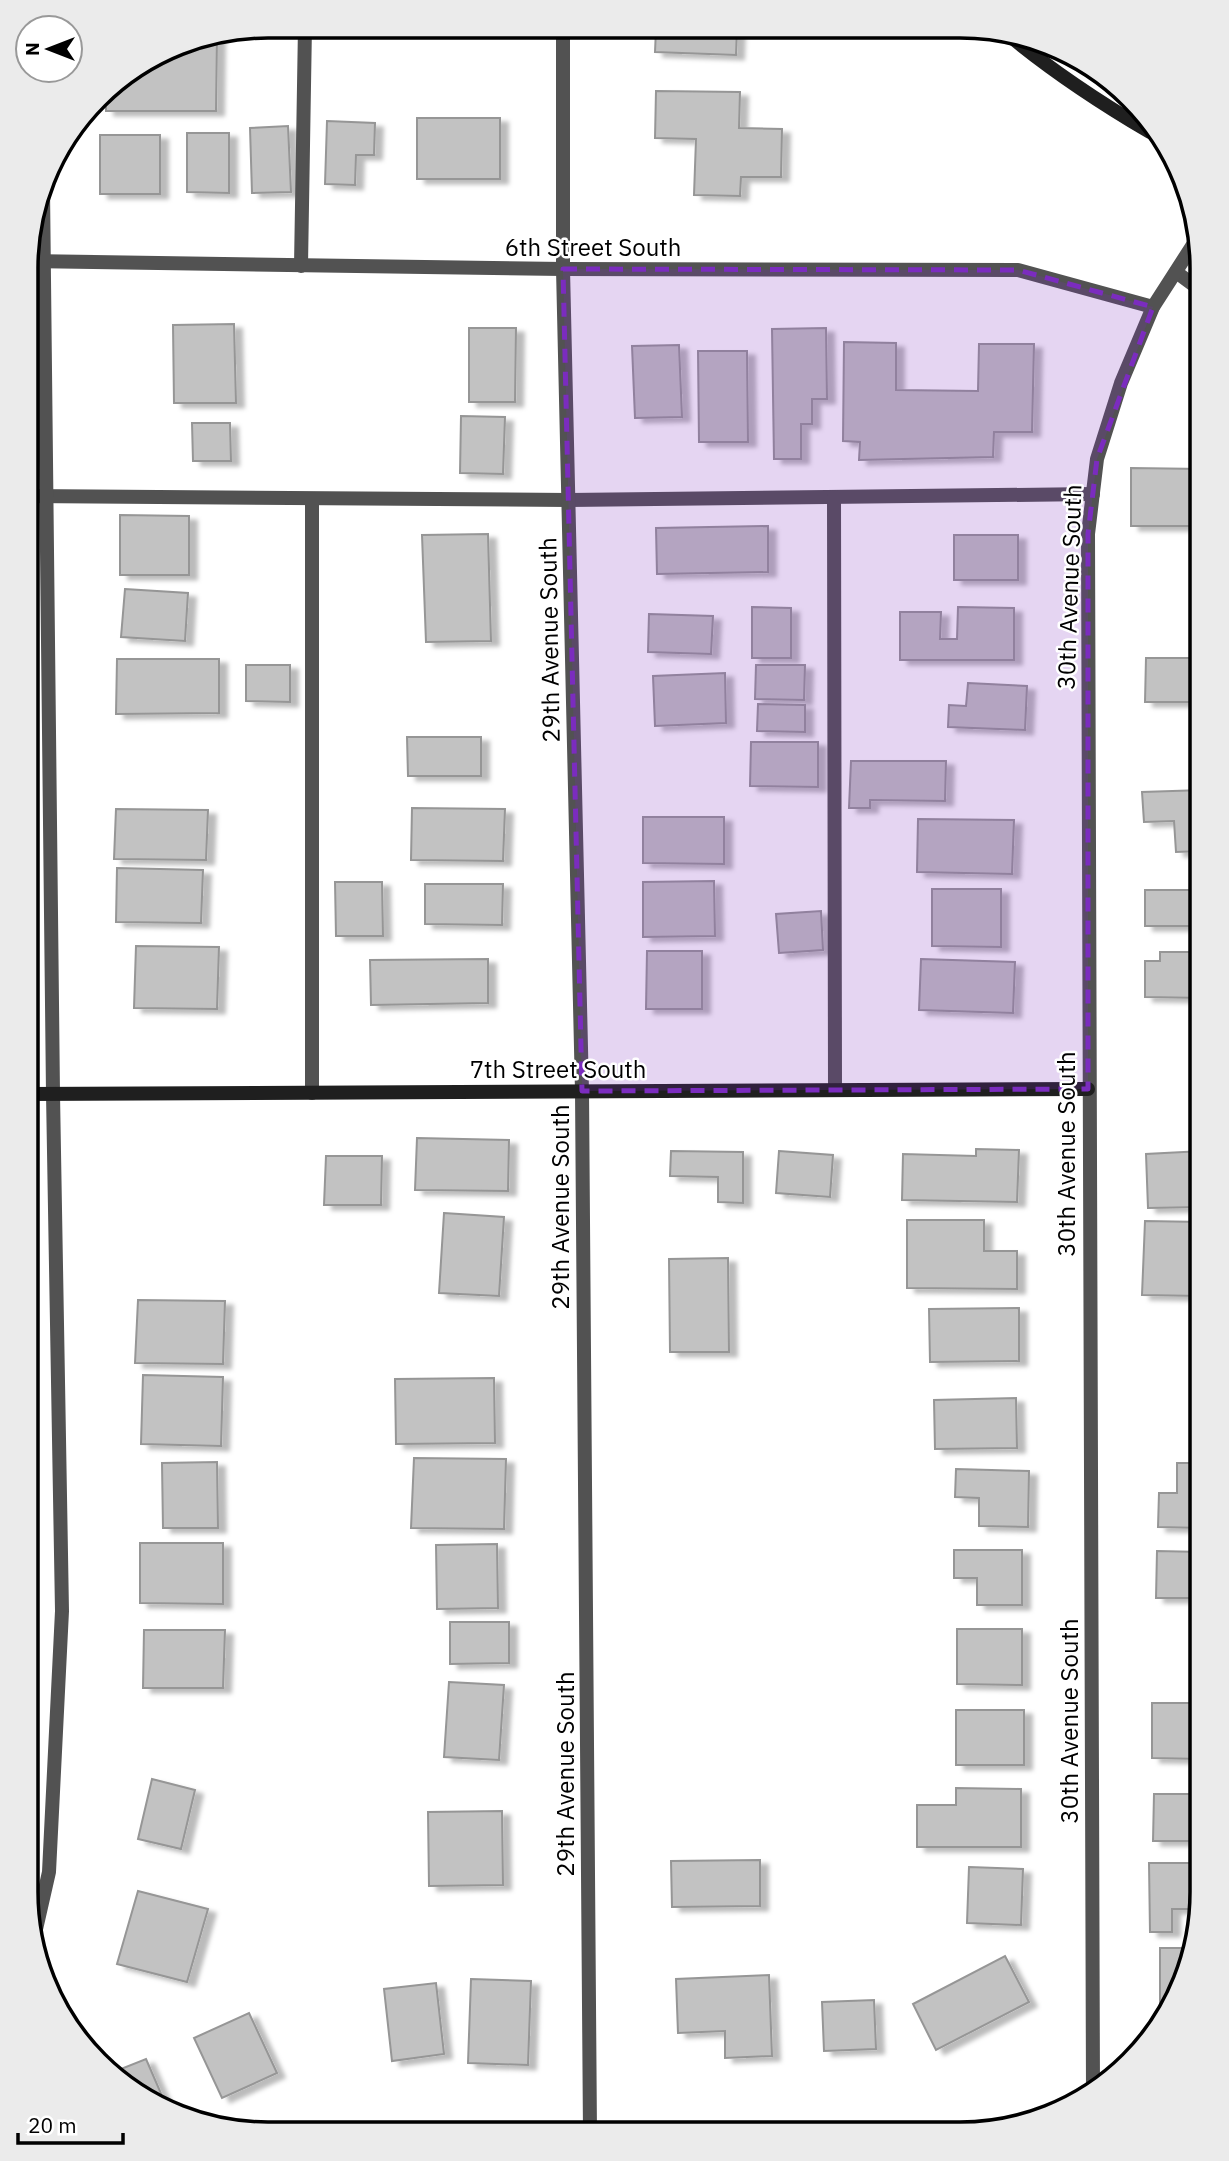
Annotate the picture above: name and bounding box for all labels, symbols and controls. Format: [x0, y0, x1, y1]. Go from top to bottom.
north arrow [14, 14, 84, 84]
text: N [20, 42, 44, 56]
street label: 6th Street South [505, 231, 681, 263]
street label: 30th Avenue South [1049, 484, 1089, 690]
street label: 29th Avenue South [531, 537, 567, 743]
street label: 30th Avenue South [1050, 1051, 1082, 1257]
street label: 7th Street South [470, 1053, 646, 1085]
street label: 29th Avenue South [544, 1104, 576, 1310]
street label: 30th Avenue South [1053, 1618, 1085, 1824]
street label: 29th Avenue South [549, 1671, 581, 1877]
scale bar [18, 2102, 122, 2146]
text: 20 m [28, 2111, 77, 2139]

